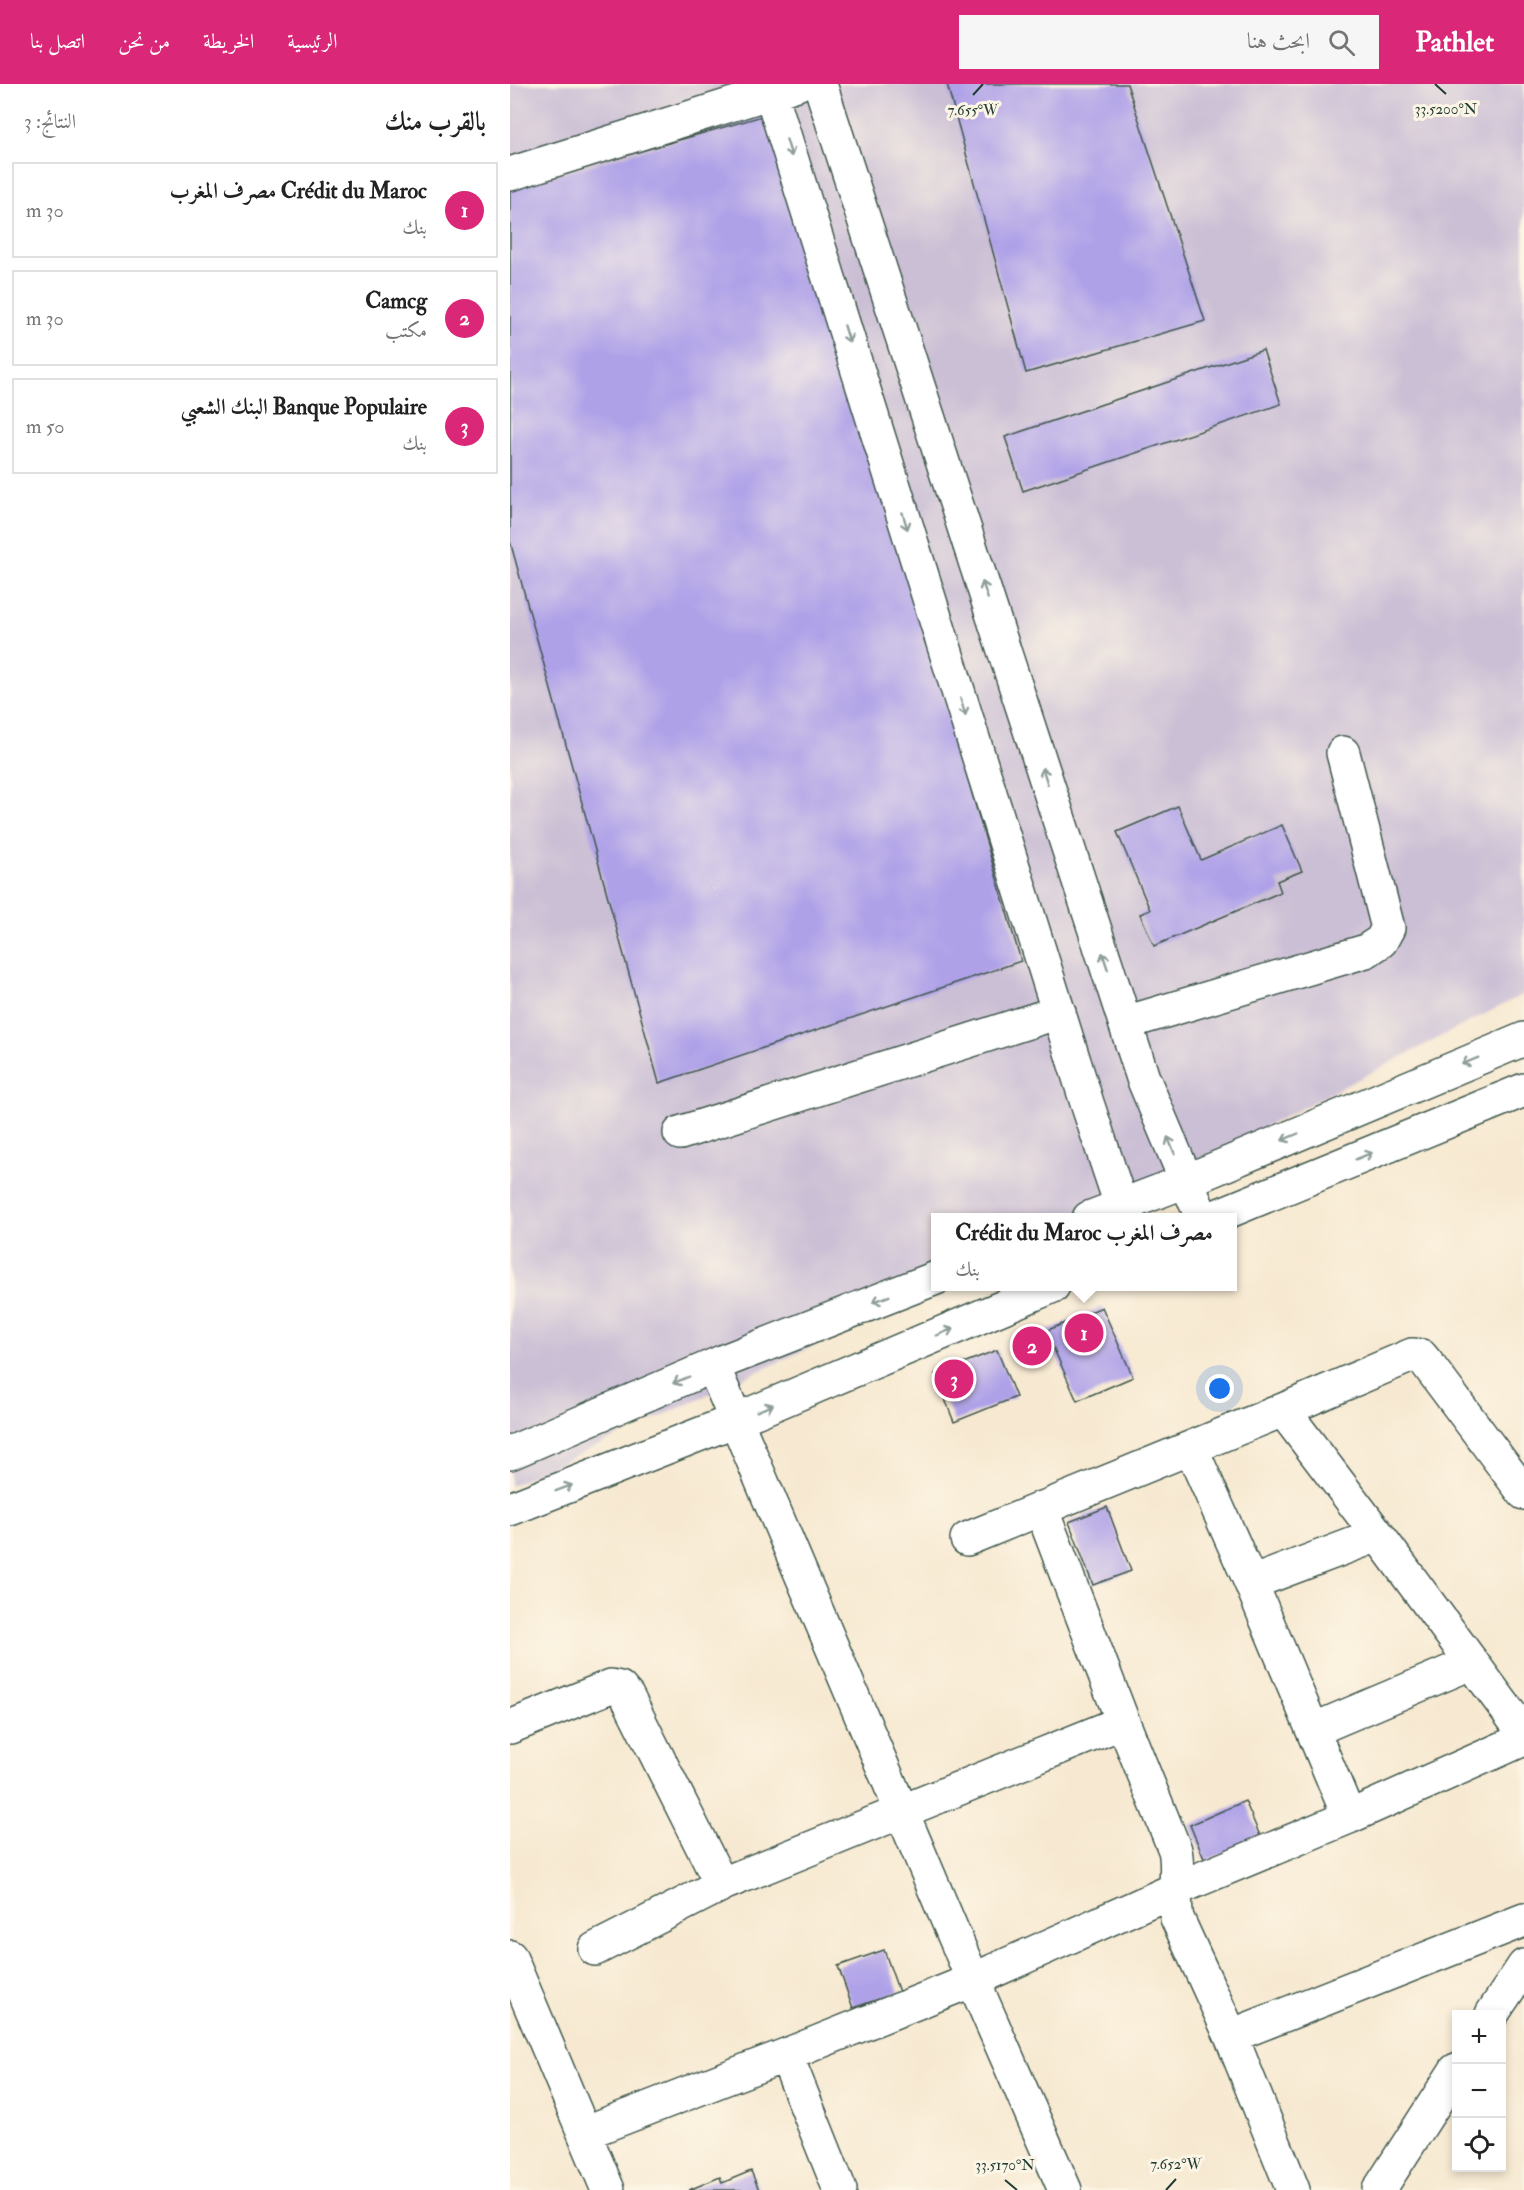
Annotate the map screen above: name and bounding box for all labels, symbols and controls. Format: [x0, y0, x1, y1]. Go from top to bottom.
search box [959, 15, 1379, 69]
text: Pathlet [1415, 25, 1494, 60]
icon: search [1325, 26, 1358, 59]
text: ابحث هنا [1247, 27, 1310, 55]
text: اتصل بنا [30, 28, 85, 55]
text: من نحن [118, 28, 170, 55]
text: الخريطة [203, 28, 254, 55]
text: الرئيسية [287, 28, 338, 55]
text: 33.5200°N [1415, 100, 1478, 119]
text: 7.655°W [948, 101, 999, 120]
text: بالقرب منك [384, 106, 486, 138]
text: النتائج: 3 [24, 109, 76, 134]
one-way arrow [784, 138, 795, 157]
text: Crédit du Maroc مصرف المغرب [169, 177, 427, 205]
text: 30 m [26, 198, 64, 223]
text: 1 [461, 198, 468, 223]
text: بنك [402, 215, 427, 240]
text: Camcg [365, 287, 427, 315]
text: 30 m [26, 306, 64, 331]
text: 2 [459, 306, 470, 331]
text: مكتب [385, 318, 427, 343]
one-way arrow [842, 325, 853, 344]
text: Banque Populaire البنك الشعبي [181, 393, 427, 421]
text: 50 m [26, 414, 65, 439]
text: 3 [461, 414, 468, 439]
text: بنك [402, 431, 427, 456]
one-way arrow [900, 511, 911, 530]
one-way arrow [978, 581, 989, 600]
one-way arrow [958, 697, 969, 716]
one-way arrow [1038, 767, 1049, 786]
one-way arrow [1099, 952, 1110, 971]
one-way arrow [1461, 1056, 1479, 1067]
one-way arrow [1282, 1132, 1300, 1143]
one-way arrow [1165, 1136, 1176, 1154]
one-way arrow [1354, 1150, 1372, 1161]
popup [931, 1213, 1237, 1291]
text: Crédit du Maroc مصرف المغرب [955, 1219, 1213, 1247]
text: بنك [955, 1257, 980, 1282]
one-way arrow [872, 1294, 891, 1305]
pin: 1 [1064, 1310, 1104, 1356]
pin: 2 [1012, 1324, 1052, 1368]
one-way arrow [935, 1326, 954, 1337]
pin: 3 [934, 1356, 974, 1402]
one-way arrow [672, 1374, 690, 1386]
your location [1205, 1374, 1234, 1403]
one-way arrow [756, 1402, 774, 1413]
one-way arrow [555, 1481, 573, 1492]
map controls [1452, 2010, 1506, 2172]
button: + [1452, 2010, 1506, 2064]
button: − [1452, 2064, 1506, 2118]
button: locate [1452, 2118, 1506, 2172]
text: 7.652°W [1150, 2155, 1203, 2174]
text: 33.5170°N [975, 2156, 1035, 2175]

